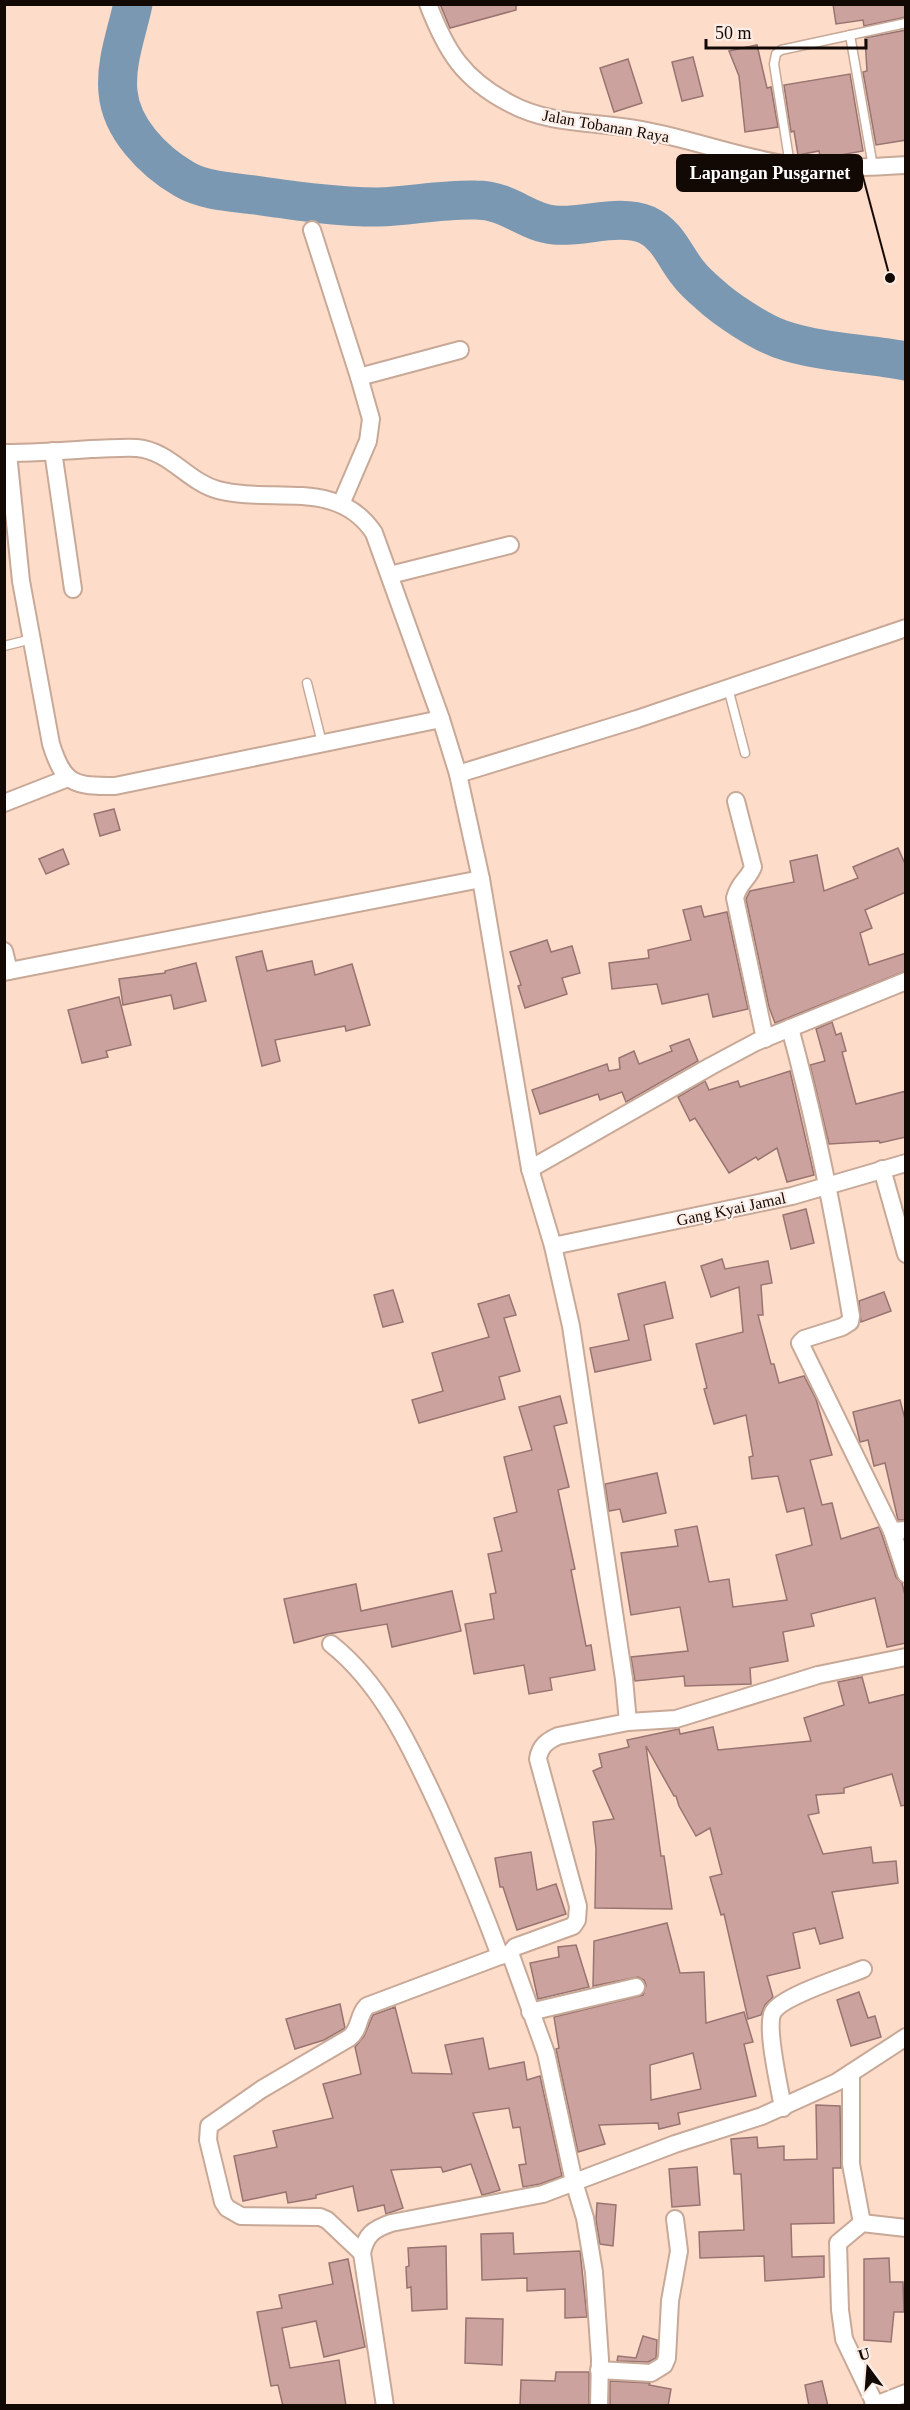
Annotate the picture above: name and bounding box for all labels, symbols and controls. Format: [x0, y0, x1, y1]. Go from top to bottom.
scale bar [706, 12, 866, 50]
text: 50 m [715, 23, 752, 43]
street label: Jalan Tobanan Raya [541, 106, 671, 146]
callout: Lapangan Pusgarnet [677, 155, 862, 191]
text: Lapangan Pusgarnet [690, 163, 850, 183]
street label: Gang Kyai Jamal [675, 1189, 788, 1230]
north arrow [838, 2338, 898, 2398]
text: U [856, 2344, 872, 2364]

